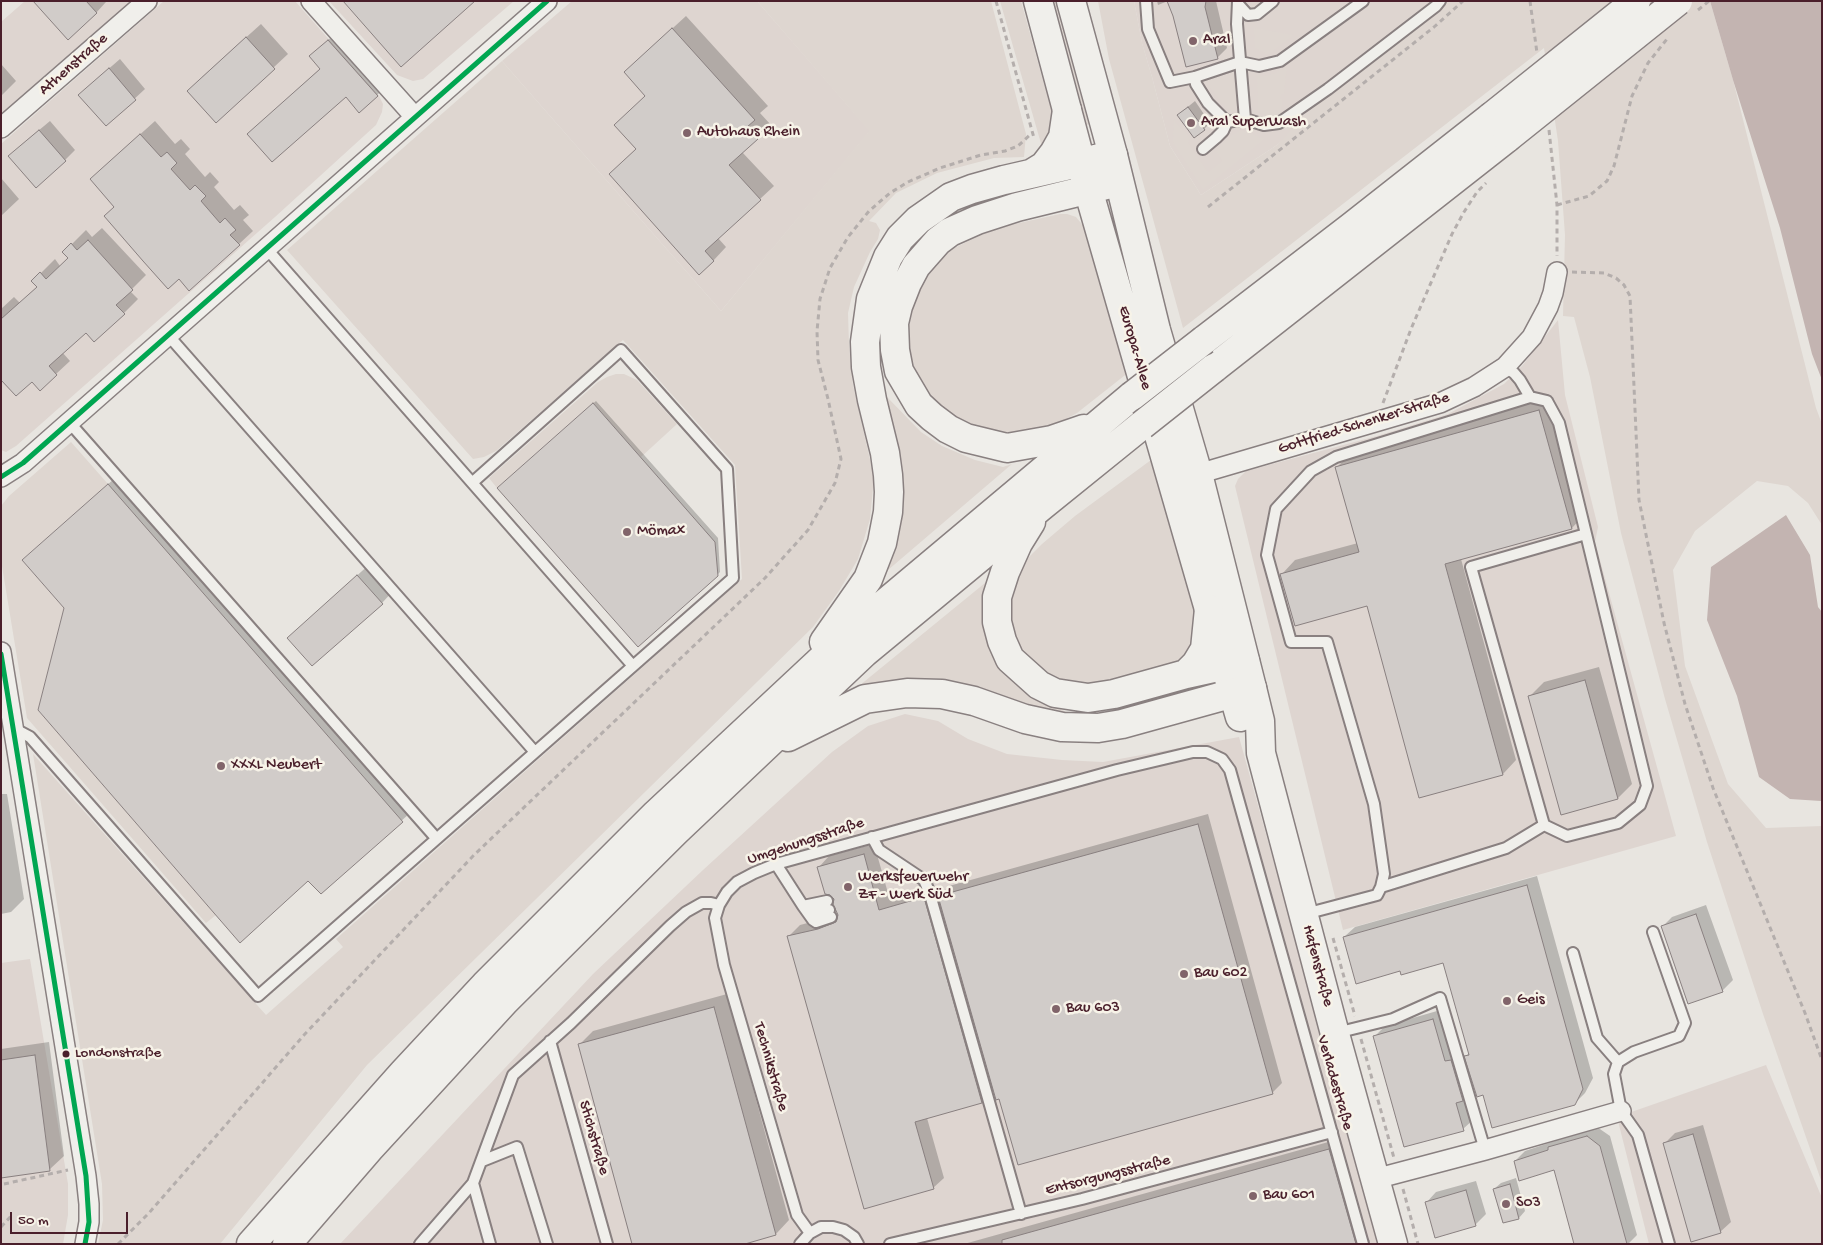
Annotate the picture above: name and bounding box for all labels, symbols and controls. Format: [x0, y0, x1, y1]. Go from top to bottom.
street label: Athenstraße [35, 30, 113, 100]
place label: Aral [1203, 31, 1231, 51]
marker: Aral [1187, 35, 1199, 47]
place label: Aral SuperWash [1201, 113, 1306, 133]
marker: Aral SuperWash [1185, 117, 1197, 129]
place label: Autohaus Rhein [697, 123, 800, 143]
marker: Autohaus Rhein [681, 127, 693, 139]
street label: Europa-Allee [1113, 304, 1155, 392]
street label: Gottfried-Schenker-Straße [1276, 389, 1452, 459]
place label: Mömax [637, 522, 685, 542]
marker: Mömax [621, 526, 633, 538]
place label: XXXL Neubert [231, 756, 321, 776]
marker: XXXL Neubert [215, 760, 227, 772]
street label: Umgehungsstraße [745, 814, 867, 870]
place label: Werksfeuerwehr ZF - Werk Süd [858, 868, 968, 906]
marker: Werksfeuerwehr ZF - Werk Süd [842, 881, 854, 893]
street label: Hafenstraße [1297, 923, 1337, 1009]
place label: Bau 602 [1194, 964, 1247, 984]
marker: Bau 602 [1178, 968, 1190, 980]
place label: Geis [1517, 991, 1545, 1011]
marker: Geis [1501, 995, 1513, 1007]
place label: Bau 603 [1066, 999, 1120, 1019]
marker: Bau 603 [1050, 1003, 1062, 1015]
street label: Technikstraße [748, 1020, 792, 1114]
street label: Verladestraße [1311, 1033, 1357, 1133]
place label: Londonstraße [75, 1045, 161, 1063]
marker: Londonstraße [61, 1049, 71, 1059]
street label: Stichstraße [573, 1099, 613, 1177]
street label: Entsorgungsstraße [1044, 1151, 1172, 1201]
place label: Bau 601 [1263, 1186, 1315, 1206]
marker: Bau 601 [1247, 1190, 1259, 1202]
place label: S03 [1516, 1194, 1541, 1214]
marker: S03 [1500, 1198, 1512, 1210]
scale bar [12, 1202, 130, 1234]
text: 50 m [18, 1212, 49, 1230]

